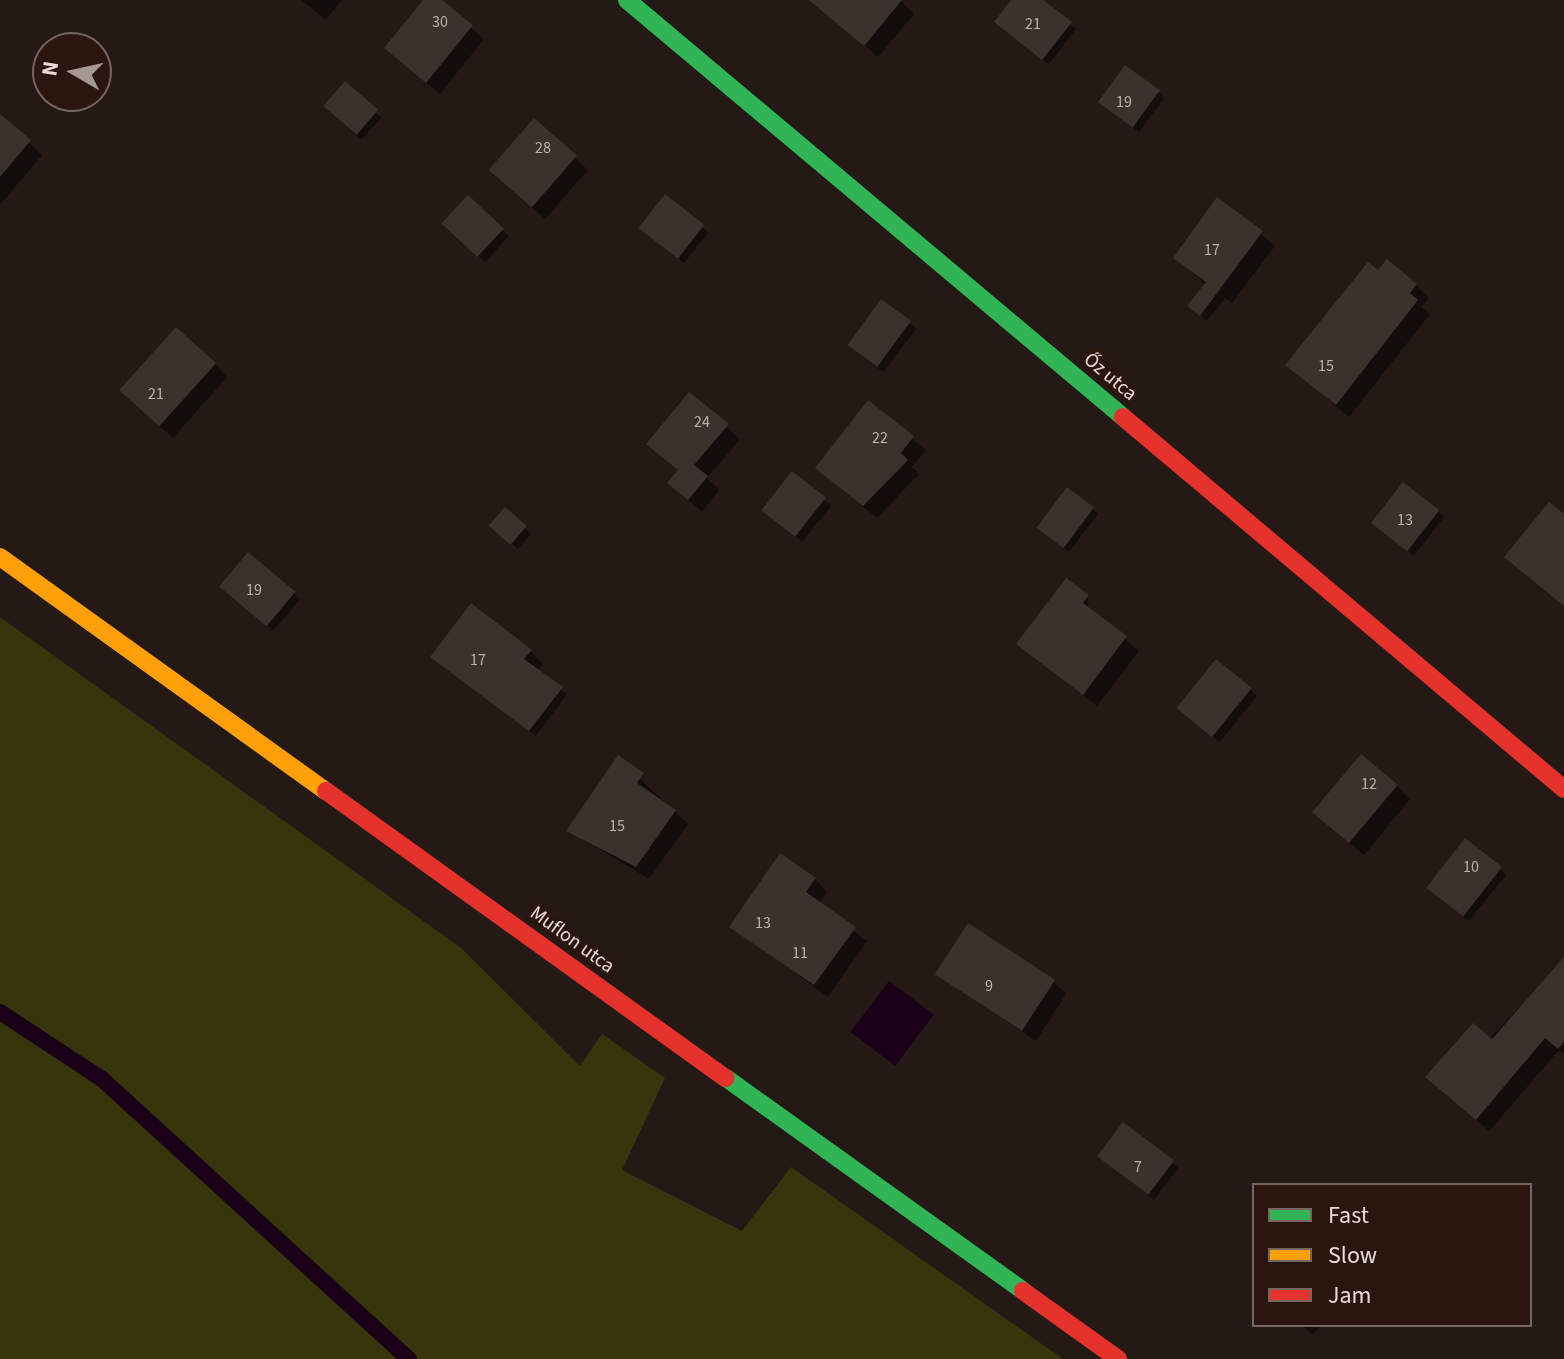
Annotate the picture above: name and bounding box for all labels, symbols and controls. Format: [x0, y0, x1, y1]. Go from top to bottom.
house number: 30 [432, 12, 448, 32]
house number: 21 [1025, 14, 1041, 34]
north arrow [32, 32, 112, 112]
text: N [33, 59, 67, 78]
house number: 19 [1116, 92, 1132, 112]
house number: 28 [535, 138, 551, 158]
house number: 17 [1204, 240, 1220, 260]
street label: Őz utca [1079, 348, 1141, 406]
house number: 15 [1318, 356, 1334, 376]
house number: 21 [148, 384, 164, 404]
house number: 24 [694, 412, 710, 432]
house number: 22 [872, 428, 888, 448]
house number: 13 [1397, 510, 1413, 530]
house number: 19 [246, 580, 262, 600]
house number: 17 [470, 650, 486, 670]
house number: 12 [1361, 774, 1377, 794]
house number: 15 [609, 816, 625, 836]
house number: 10 [1463, 857, 1479, 877]
street label: Muflon utca [525, 901, 619, 979]
house number: 13 [755, 913, 771, 933]
house number: 11 [792, 943, 808, 963]
house number: 9 [985, 976, 993, 996]
house number: 7 [1134, 1157, 1142, 1177]
legend [1252, 1183, 1532, 1327]
text: Fast [1328, 1198, 1369, 1233]
text: Slow [1328, 1238, 1377, 1273]
text: Jam [1328, 1278, 1372, 1313]

